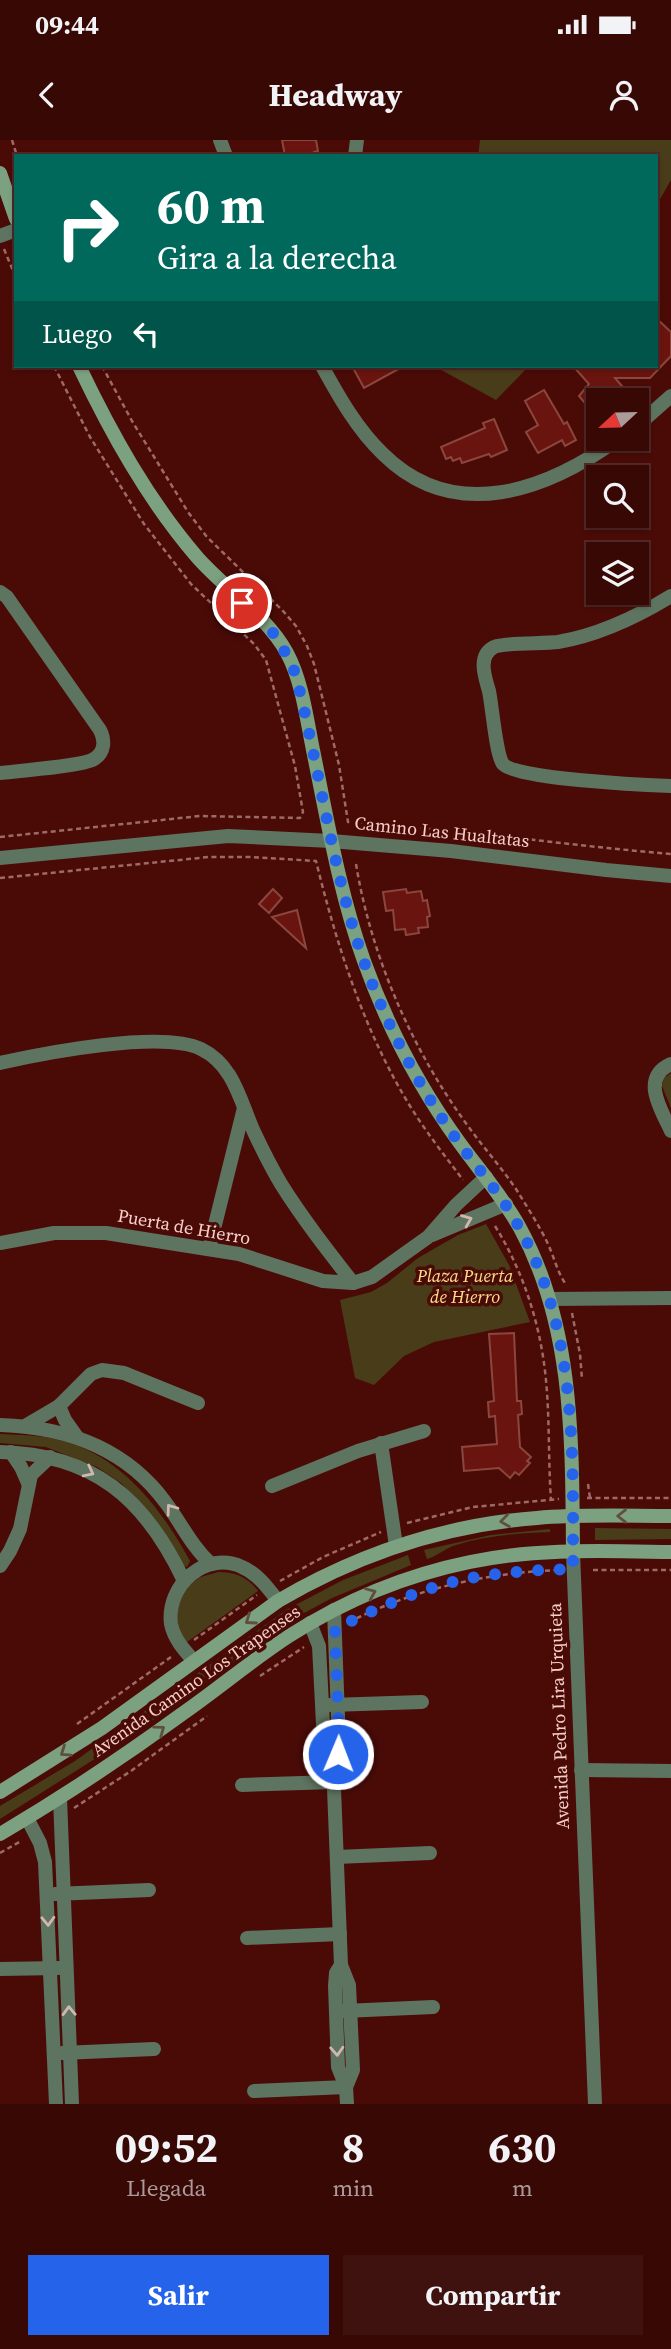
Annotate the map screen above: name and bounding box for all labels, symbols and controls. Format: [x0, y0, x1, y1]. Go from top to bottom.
text: 09:44 [35, 7, 99, 43]
text: Headway [269, 73, 402, 117]
icon: back [28, 76, 66, 114]
icon: person [605, 76, 643, 114]
text: 60 m [157, 172, 265, 239]
icon: right [42, 182, 133, 273]
text: Gira a la derecha [157, 236, 397, 280]
icon: left [127, 315, 165, 353]
text: Luego [42, 316, 113, 352]
north arrow [586, 388, 649, 452]
map controls [586, 388, 649, 605]
button: search [586, 465, 649, 528]
button: layers [586, 542, 649, 605]
pin [212, 573, 272, 633]
icon: arrive [223, 584, 261, 622]
street label: Camino Las Hualtatas [353, 810, 531, 853]
street label: Puerta de Hierro [116, 1203, 253, 1251]
one-way arrow [460, 1215, 472, 1229]
park label: Plaza Puerta de Hierro [416, 1263, 514, 1309]
one-way arrow [82, 1463, 95, 1477]
one-way arrow [167, 1504, 179, 1517]
one-way arrow [616, 1508, 627, 1524]
one-way arrow [499, 1514, 511, 1529]
one-way arrow [363, 1587, 376, 1601]
street label: Avenida Camino Los Trapenses [86, 1599, 305, 1762]
street label: Avenida Pedro Lira Urquieta [542, 1602, 575, 1830]
one-way arrow [245, 1612, 258, 1624]
position arrow [301, 1717, 375, 1791]
one-way arrow [152, 1726, 165, 1738]
one-way arrow [59, 1744, 72, 1757]
one-way arrow [41, 1916, 56, 1927]
one-way arrow [61, 2006, 76, 2017]
one-way arrow [330, 2045, 345, 2056]
text: 09:52 [114, 2118, 218, 2176]
text: 8 [342, 2118, 365, 2176]
text: 630 [488, 2118, 557, 2176]
text: Llegada [126, 2172, 206, 2204]
text: min [332, 2172, 374, 2204]
text: m [512, 2172, 533, 2204]
button: Salir [28, 2255, 329, 2335]
button: Compartir [343, 2255, 643, 2335]

